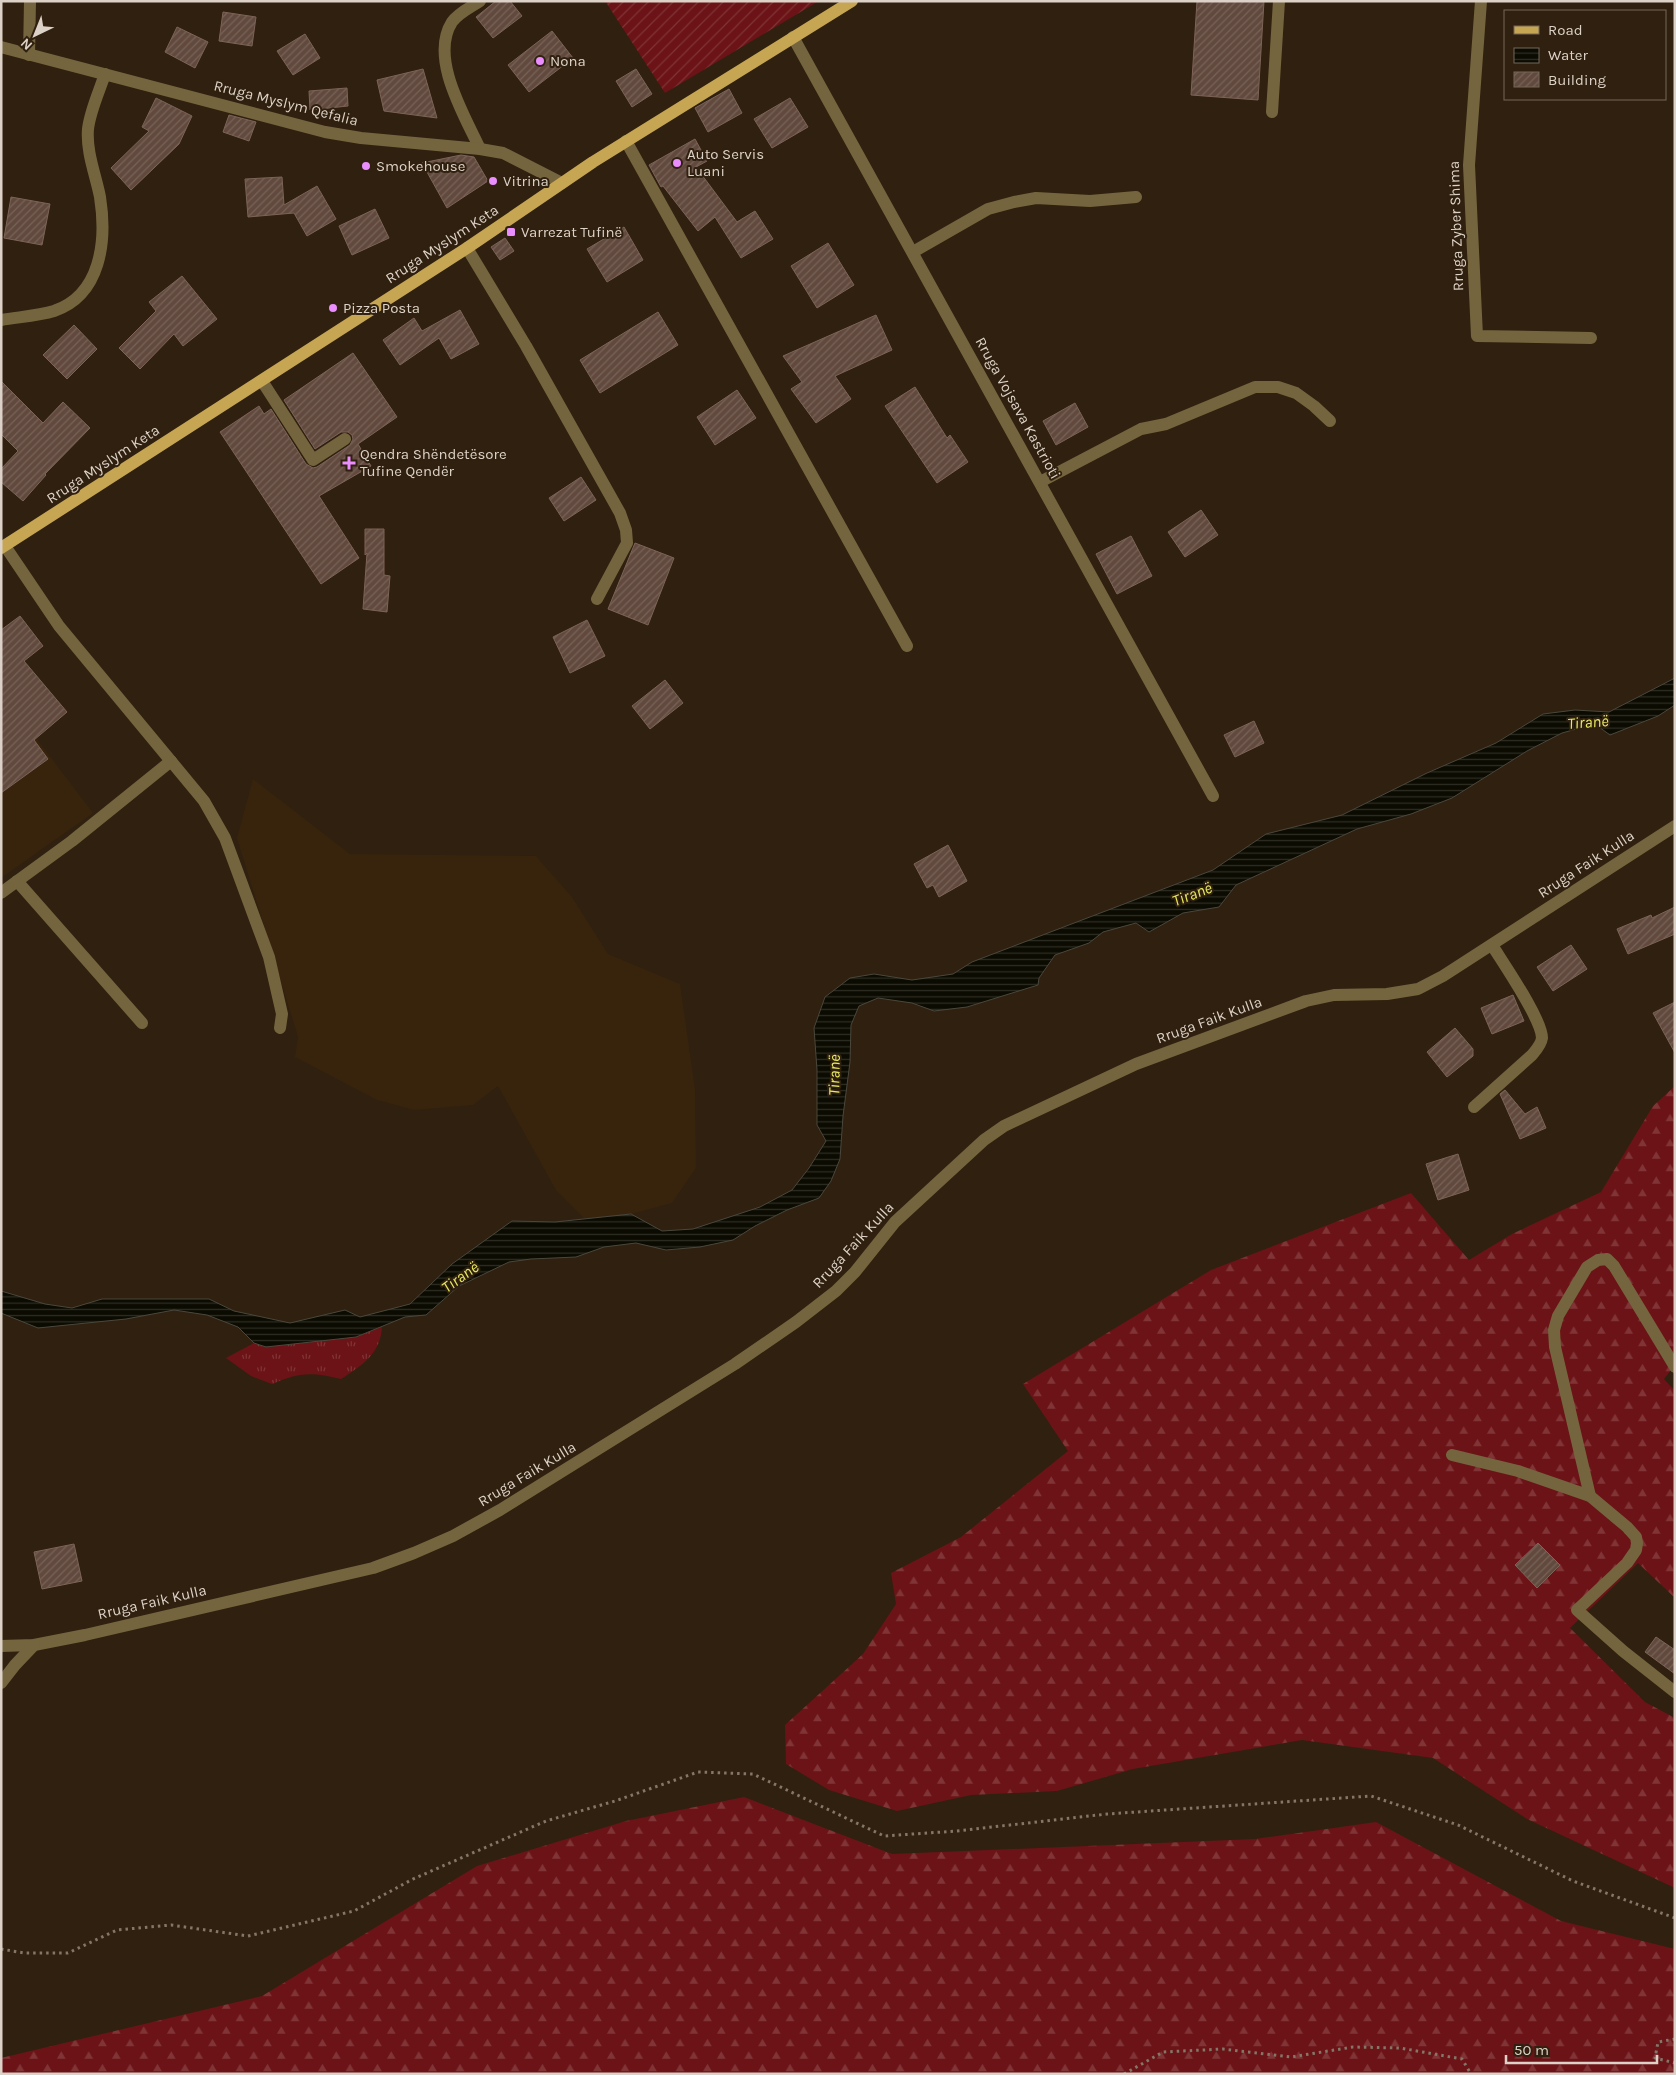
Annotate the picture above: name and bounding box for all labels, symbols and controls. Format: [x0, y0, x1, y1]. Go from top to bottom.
north arrow [10, 10, 60, 60]
legend [1504, 10, 1666, 100]
text: Road [1548, 21, 1583, 39]
text: N [17, 34, 36, 54]
text: Water [1548, 46, 1589, 64]
place label: Nona [550, 52, 586, 70]
marker: Nona [534, 55, 546, 67]
text: Building [1548, 71, 1606, 89]
street label: Rruga Myslym Qefalia [212, 76, 360, 130]
place label: Auto Servis Luani [687, 145, 764, 180]
place label: Smokehouse [376, 157, 465, 175]
marker: Auto Servis Luani [671, 157, 683, 169]
marker: Smokehouse [360, 160, 372, 172]
street label: Rruga Zyber Shima [1445, 161, 1467, 291]
place label: Vitrina [503, 172, 549, 190]
marker: Vitrina [487, 175, 499, 187]
street label: Rruga Myslym Keta [382, 201, 502, 287]
place label: Varrezat Tufinë [521, 223, 622, 241]
marker: Varrezat Tufinë [505, 226, 517, 238]
place label: Pizza Posta [343, 299, 420, 317]
marker: Pizza Posta [327, 302, 339, 314]
street label: Rruga Vojsava Kastrioti [971, 334, 1065, 482]
street label: Rruga Myslym Keta [43, 421, 163, 507]
place label: Qendra Shëndetësore Tufine Qendër [360, 445, 507, 480]
marker: Qendra Shëndetësore Tufine Qendër [342, 456, 356, 470]
water label: Tiranë [1567, 711, 1610, 733]
street label: Rruga Faik Kulla [1535, 826, 1637, 902]
water label: Tiranë [1169, 878, 1215, 910]
street label: Rruga Faik Kulla [1154, 993, 1264, 1047]
water label: Tiranë [824, 1054, 844, 1096]
street label: Rruga Faik Kulla [809, 1198, 897, 1292]
water label: Tiranë [438, 1257, 483, 1297]
street label: Rruga Faik Kulla [475, 1438, 579, 1510]
street label: Rruga Faik Kulla [96, 1581, 208, 1623]
scale bar [1506, 2032, 1657, 2064]
text: 50 m [1514, 2041, 1549, 2059]

